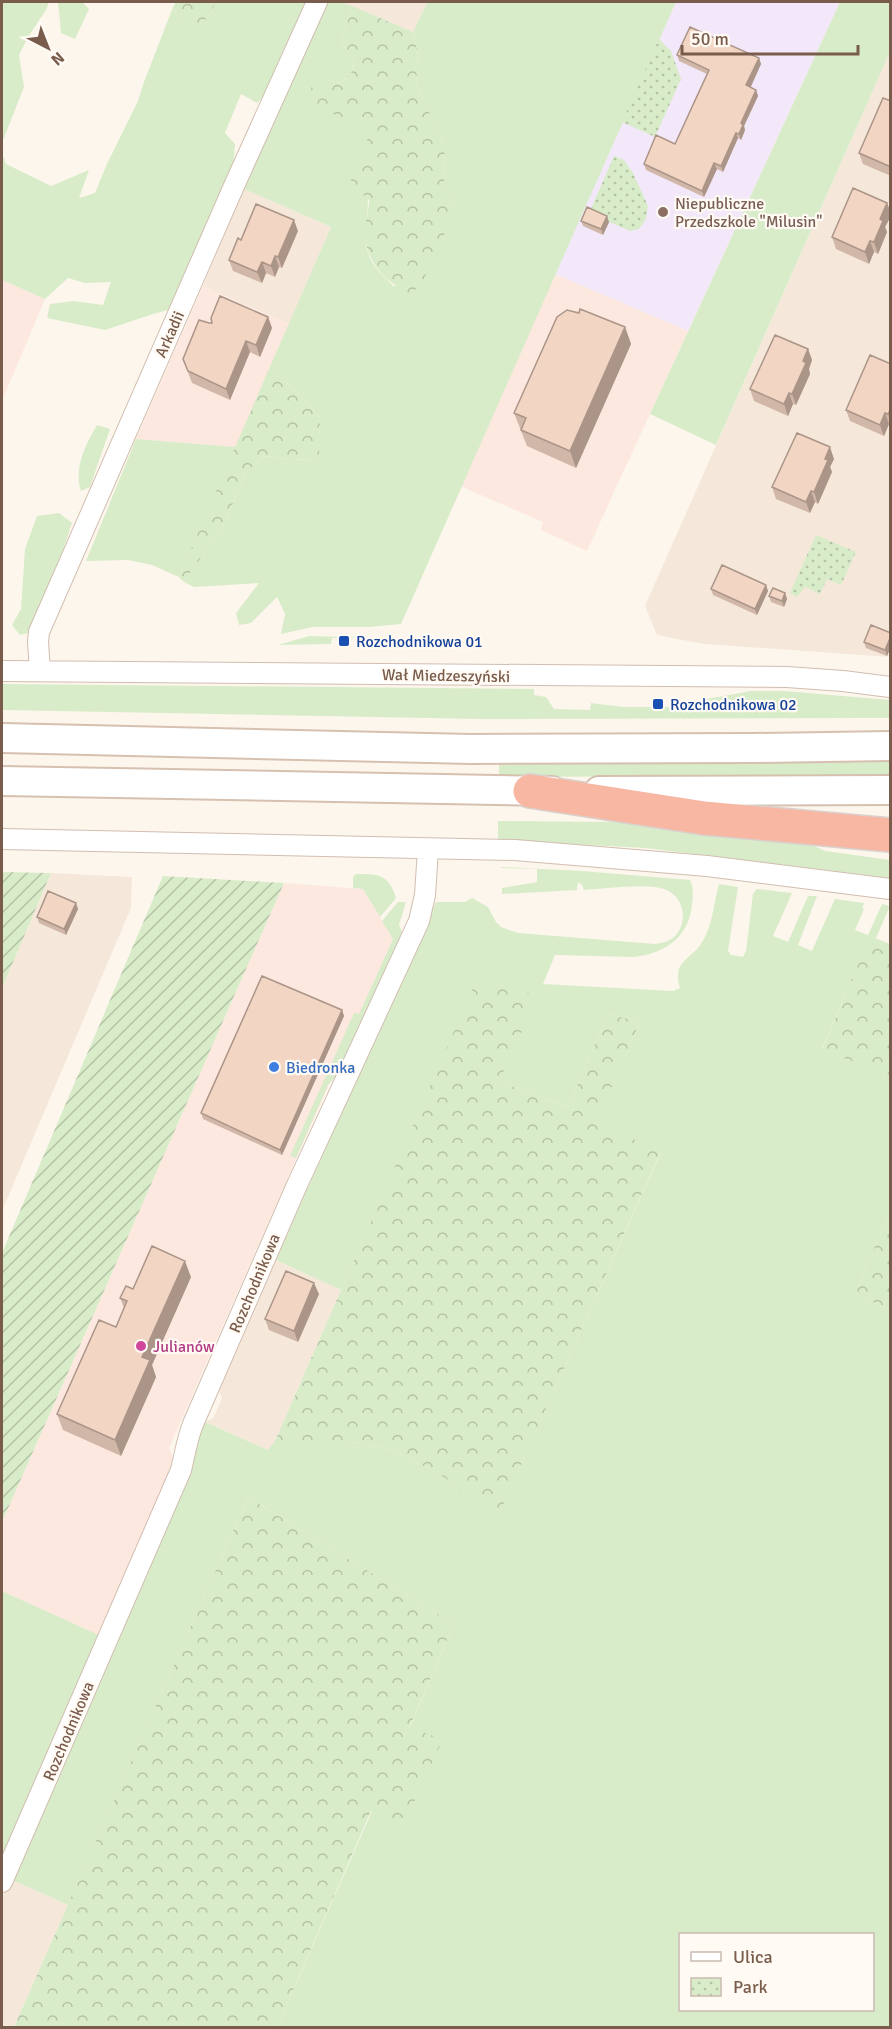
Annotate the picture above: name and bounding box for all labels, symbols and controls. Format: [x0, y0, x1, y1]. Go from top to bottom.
north arrow [18, 18, 78, 78]
scale bar [682, 18, 858, 56]
text: 50 m [691, 28, 729, 50]
text: N [47, 47, 68, 70]
place label: Niepubliczne Przedszkole "Milusin" [675, 194, 822, 232]
marker: Niepubliczne Przedszkole "Milusin" [656, 205, 670, 219]
street label: Arkadii [151, 308, 189, 361]
place label: Rozchodnikowa 01 [356, 632, 483, 652]
marker: Rozchodnikowa 01 [337, 634, 351, 648]
street label: Wał Miedzeszyński [382, 665, 510, 687]
place label: Rozchodnikowa 02 [670, 695, 797, 715]
marker: Rozchodnikowa 02 [651, 697, 665, 711]
place label: Biedronka [286, 1058, 355, 1078]
marker: Biedronka [267, 1060, 281, 1074]
street label: Rozchodnikowa [225, 1231, 285, 1336]
place label: Julianów [153, 1337, 215, 1357]
marker: Julianów [134, 1339, 148, 1353]
street label: Rozchodnikowa [39, 1679, 99, 1784]
legend [679, 1933, 874, 2011]
text: Ulica [733, 1946, 773, 1968]
text: Park [733, 1976, 768, 1998]

